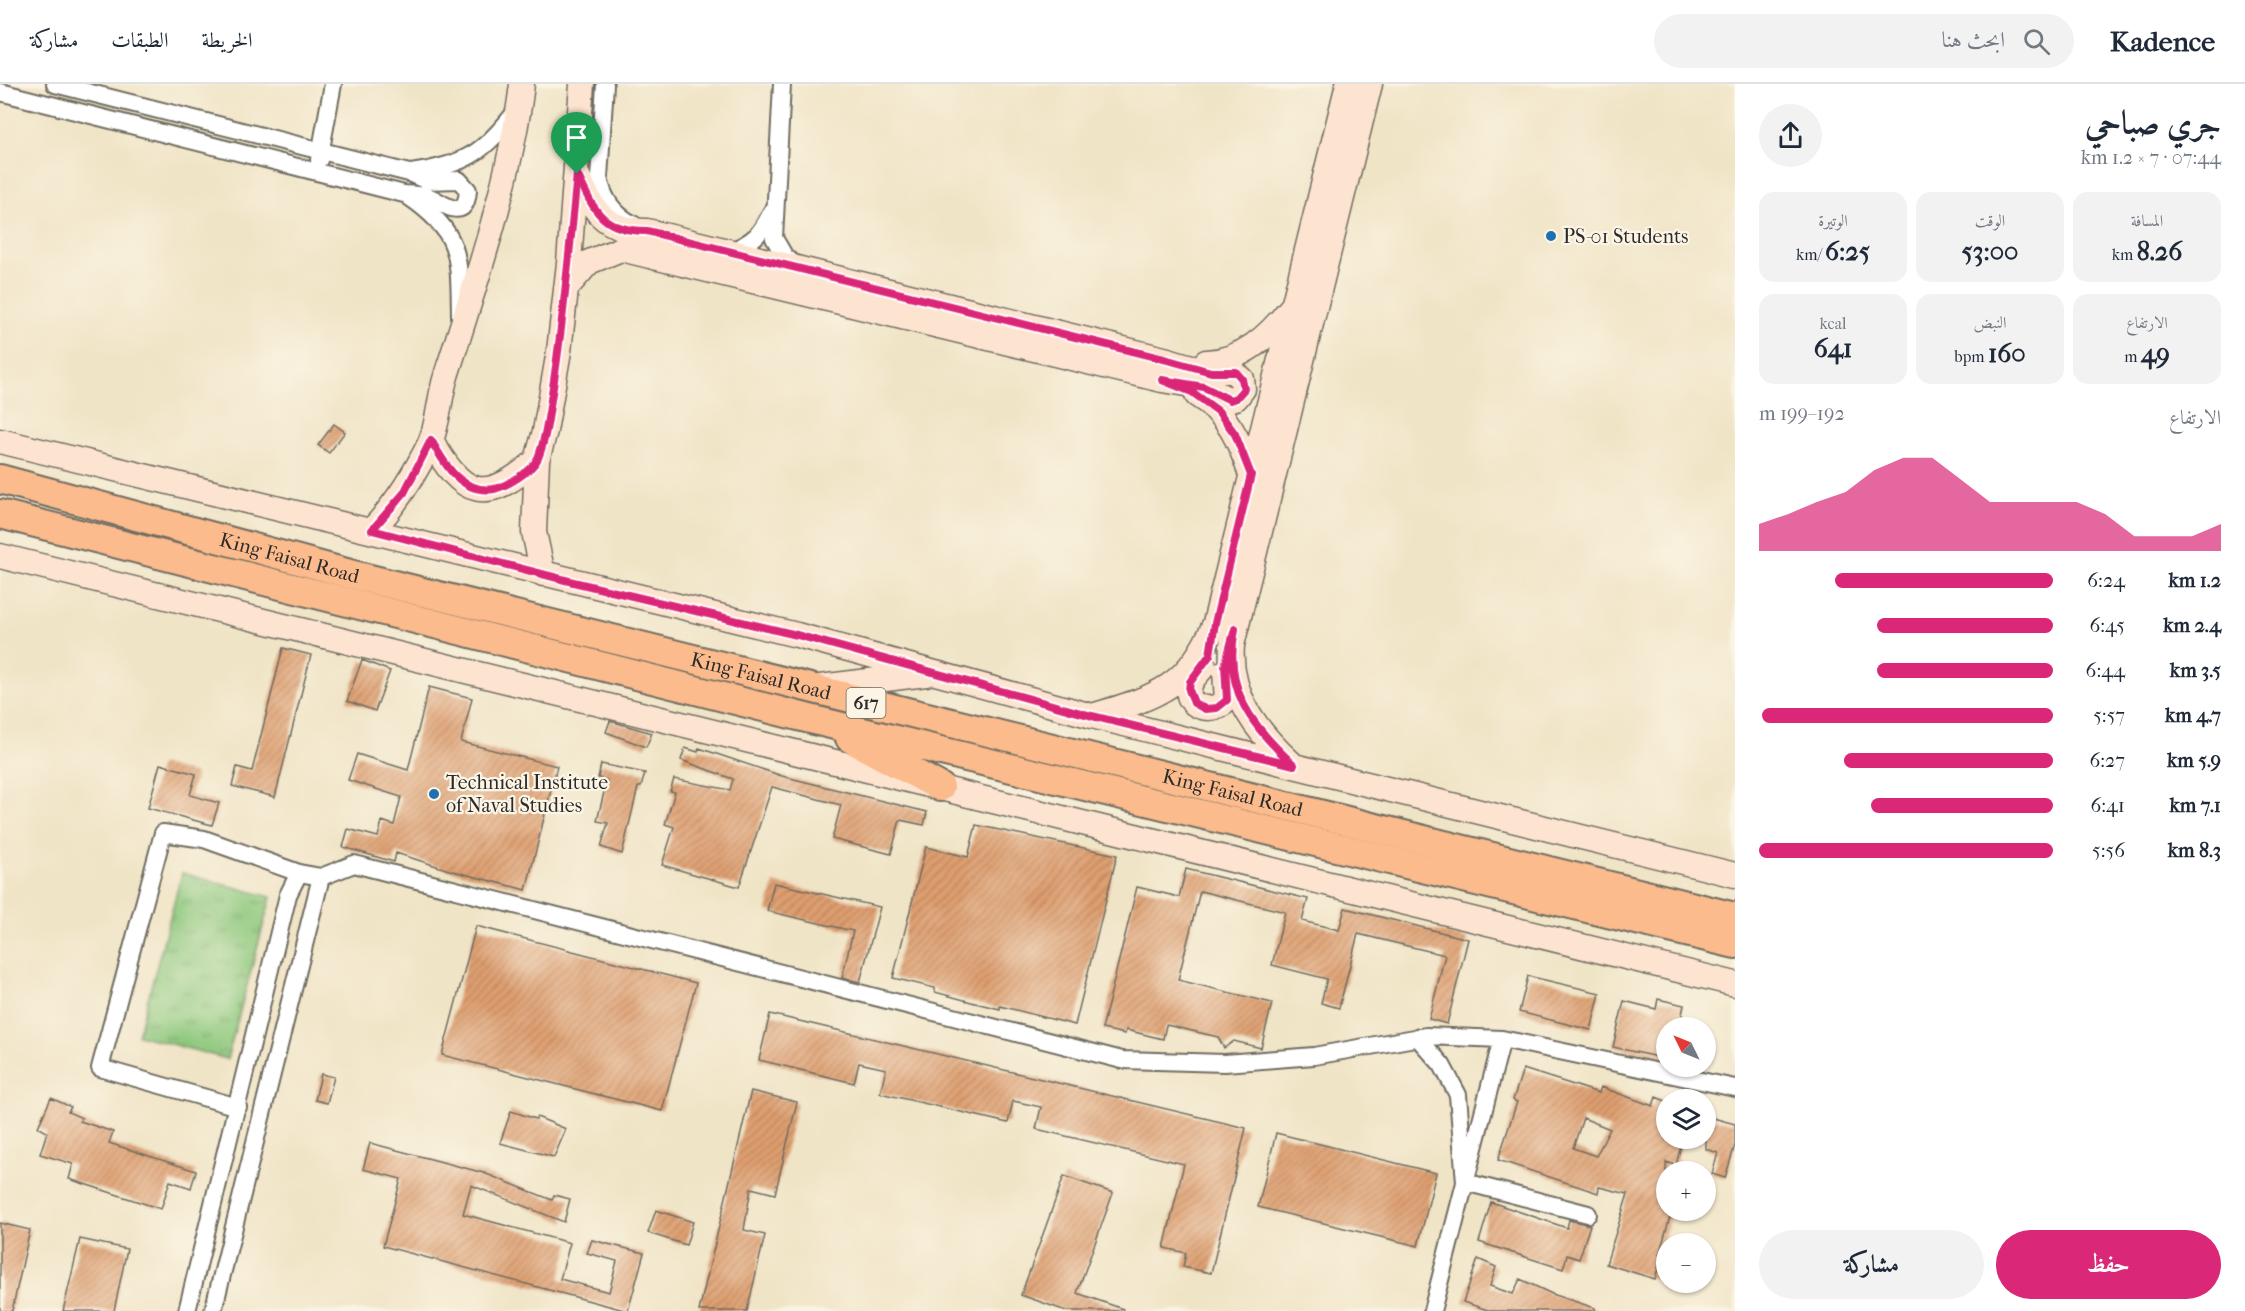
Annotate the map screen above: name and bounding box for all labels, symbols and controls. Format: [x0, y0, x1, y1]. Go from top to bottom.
search box [1654, 14, 2074, 68]
icon: search [2020, 25, 2053, 58]
text: Kadence [2110, 25, 2215, 58]
text: ابحث هنا [1942, 27, 2005, 53]
text: مشاركة [30, 28, 78, 52]
text: الطبقات [111, 28, 168, 52]
text: الخريطة [201, 28, 253, 52]
button: share [1759, 104, 1822, 167]
text: جري صباحي [2085, 104, 2221, 143]
pin [551, 112, 602, 174]
icon: arrive [560, 121, 593, 154]
text: 07:44 · 7 × 1.2 km [2081, 146, 2221, 169]
text: الوتيرة [1818, 211, 1848, 230]
text: الوقت [1975, 211, 2005, 230]
text: المسافة [2131, 211, 2163, 230]
place label: PS-01 Students [1563, 225, 1688, 248]
marker: PS-01 Students [1544, 229, 1558, 243]
text: 6:25 [1825, 236, 1870, 267]
text: 53:00 [1962, 236, 2018, 267]
text: 8.26 [2137, 236, 2182, 267]
text: /km [1796, 245, 1825, 264]
text: km [2112, 245, 2137, 264]
text: النبض [1974, 313, 2006, 332]
text: الارتفاع [2126, 313, 2168, 332]
text: kcal [1820, 314, 1846, 333]
text: 641 [1814, 333, 1852, 364]
text: 160 [1988, 338, 2026, 369]
text: 49 [2141, 338, 2170, 369]
text: bpm [1954, 347, 1988, 366]
text: m [2124, 347, 2141, 366]
text: 192–199 m [1759, 402, 1845, 425]
text: الارتفاع [2169, 406, 2221, 429]
street label: King Faisal Road [217, 528, 363, 588]
text: 6:24 [2087, 569, 2125, 592]
text: 1.2 km [2168, 569, 2221, 592]
text: 6:45 [2089, 614, 2125, 637]
text: 2.4 km [2163, 614, 2221, 637]
street label: King Faisal Road [688, 648, 834, 705]
text: 6:44 [2086, 659, 2125, 682]
text: 3.5 km [2170, 659, 2221, 682]
road number: 617 [846, 688, 886, 718]
text: 5:57 [2093, 704, 2125, 727]
text: 4.7 km [2165, 704, 2221, 727]
text: 6:27 [2089, 749, 2125, 772]
text: 5.9 km [2167, 749, 2221, 772]
street label: King Faisal Road [1160, 765, 1306, 822]
place label: Technical Institute of Naval Studies [446, 771, 608, 817]
marker: Technical Institute of Naval Studies [427, 787, 441, 801]
text: 6:41 [2090, 794, 2125, 817]
text: 7.1 km [2169, 794, 2221, 817]
text: 5:56 [2092, 839, 2125, 862]
text: 8.3 km [2168, 839, 2221, 862]
north arrow [1656, 1017, 1716, 1077]
map controls [1656, 1017, 1716, 1293]
button: layers [1656, 1089, 1716, 1149]
button: + [1656, 1161, 1716, 1221]
button: مشاركة [1759, 1230, 1984, 1299]
button: حفظ [1996, 1230, 2221, 1299]
button: − [1656, 1233, 1716, 1293]

